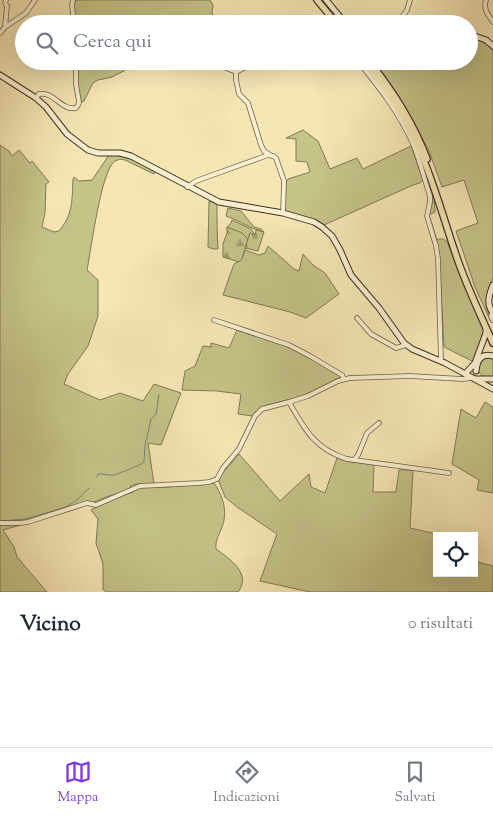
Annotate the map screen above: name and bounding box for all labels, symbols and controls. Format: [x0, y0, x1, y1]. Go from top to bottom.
search box [15, 15, 478, 70]
icon: search [33, 29, 61, 57]
text: Cerca qui [73, 29, 152, 56]
map controls [433, 532, 478, 577]
button: locate [433, 532, 478, 577]
text: Vicino [20, 610, 81, 640]
text: 0 risultati [408, 613, 473, 636]
tab: Mappa [57, 758, 98, 808]
tab: Indicazioni [213, 758, 280, 808]
tab: Salvati [395, 758, 436, 808]

